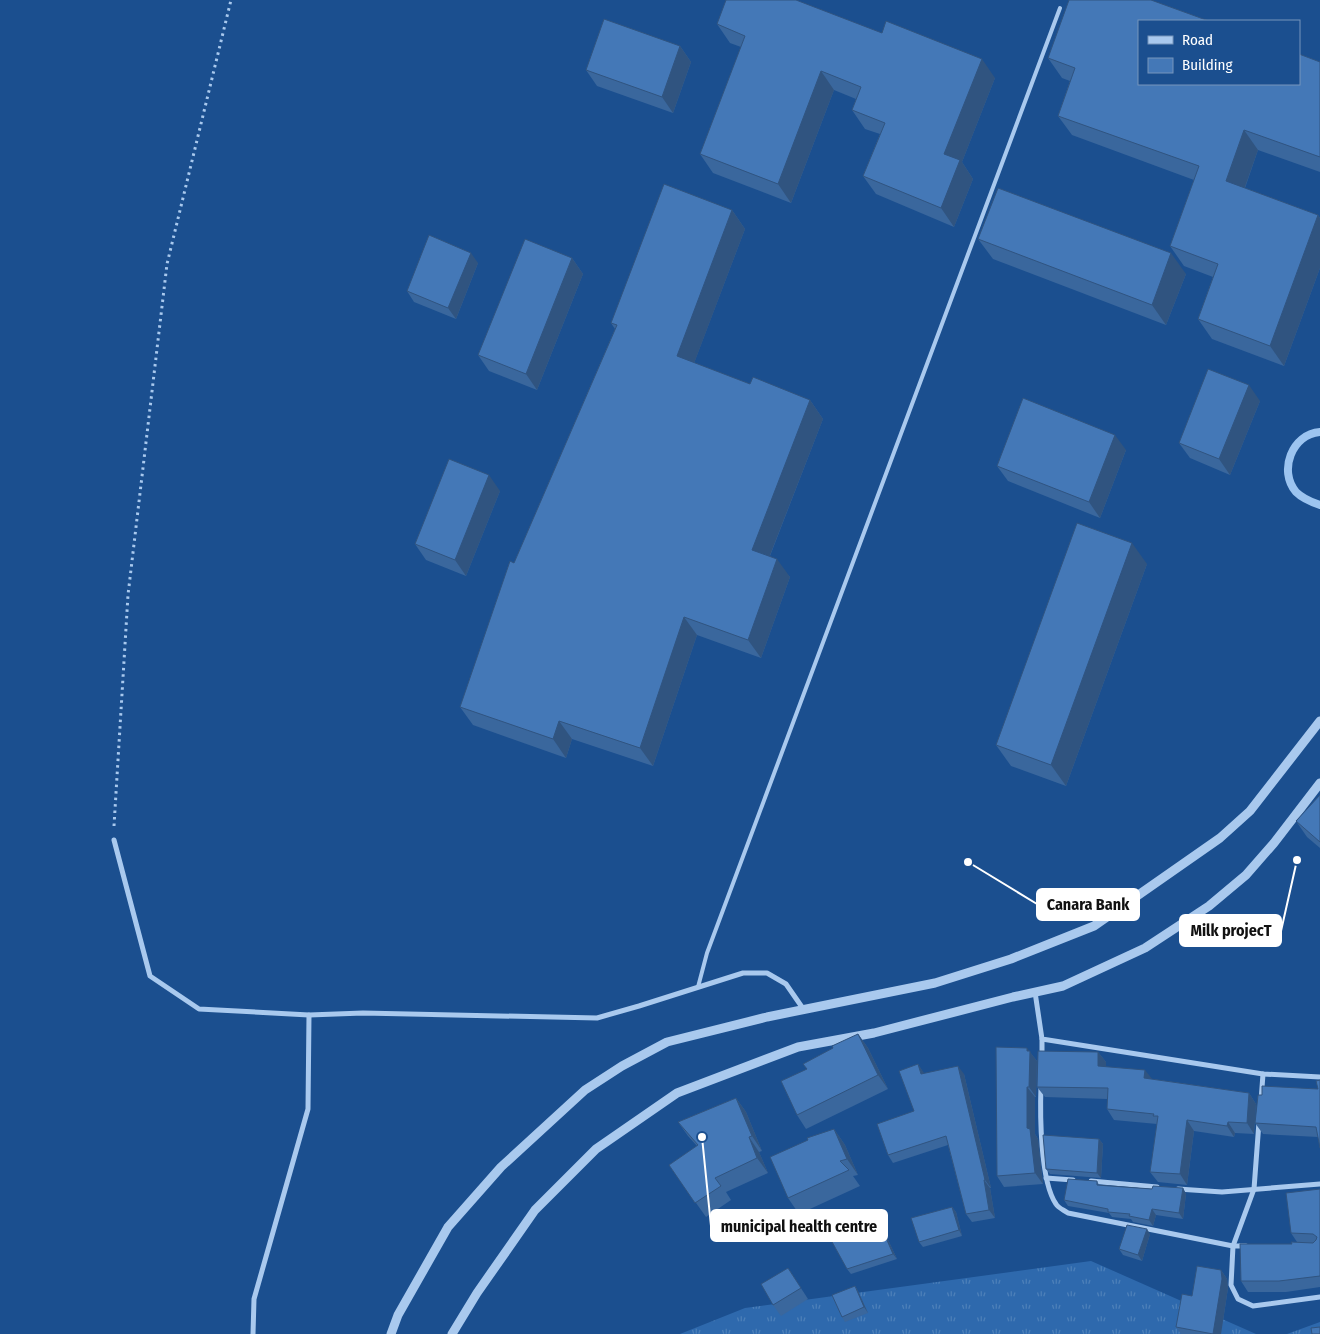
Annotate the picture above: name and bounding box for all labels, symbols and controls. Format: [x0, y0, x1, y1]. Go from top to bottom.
legend [1138, 20, 1300, 85]
text: Road [1182, 31, 1213, 49]
text: Building [1182, 56, 1233, 74]
callout: Canara Bank [1037, 889, 1139, 920]
text: Canara Bank [1047, 895, 1130, 914]
callout: Milk projecT [1180, 915, 1281, 946]
text: Milk projecT [1190, 921, 1272, 940]
callout: municipal health centre [711, 1210, 887, 1241]
text: municipal health centre [721, 1217, 877, 1236]

